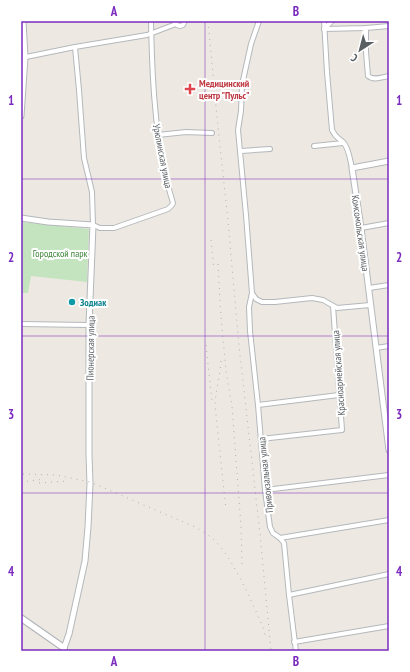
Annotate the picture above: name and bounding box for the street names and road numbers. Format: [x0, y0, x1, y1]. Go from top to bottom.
street label: Урюпинская улица [150, 123, 175, 189]
street label: Комсомольская улица [349, 194, 372, 272]
street label: Пионерская улица [83, 316, 98, 380]
street label: Красноармейская улица [329, 330, 348, 416]
street label: Привокзальная улица [255, 436, 276, 514]

